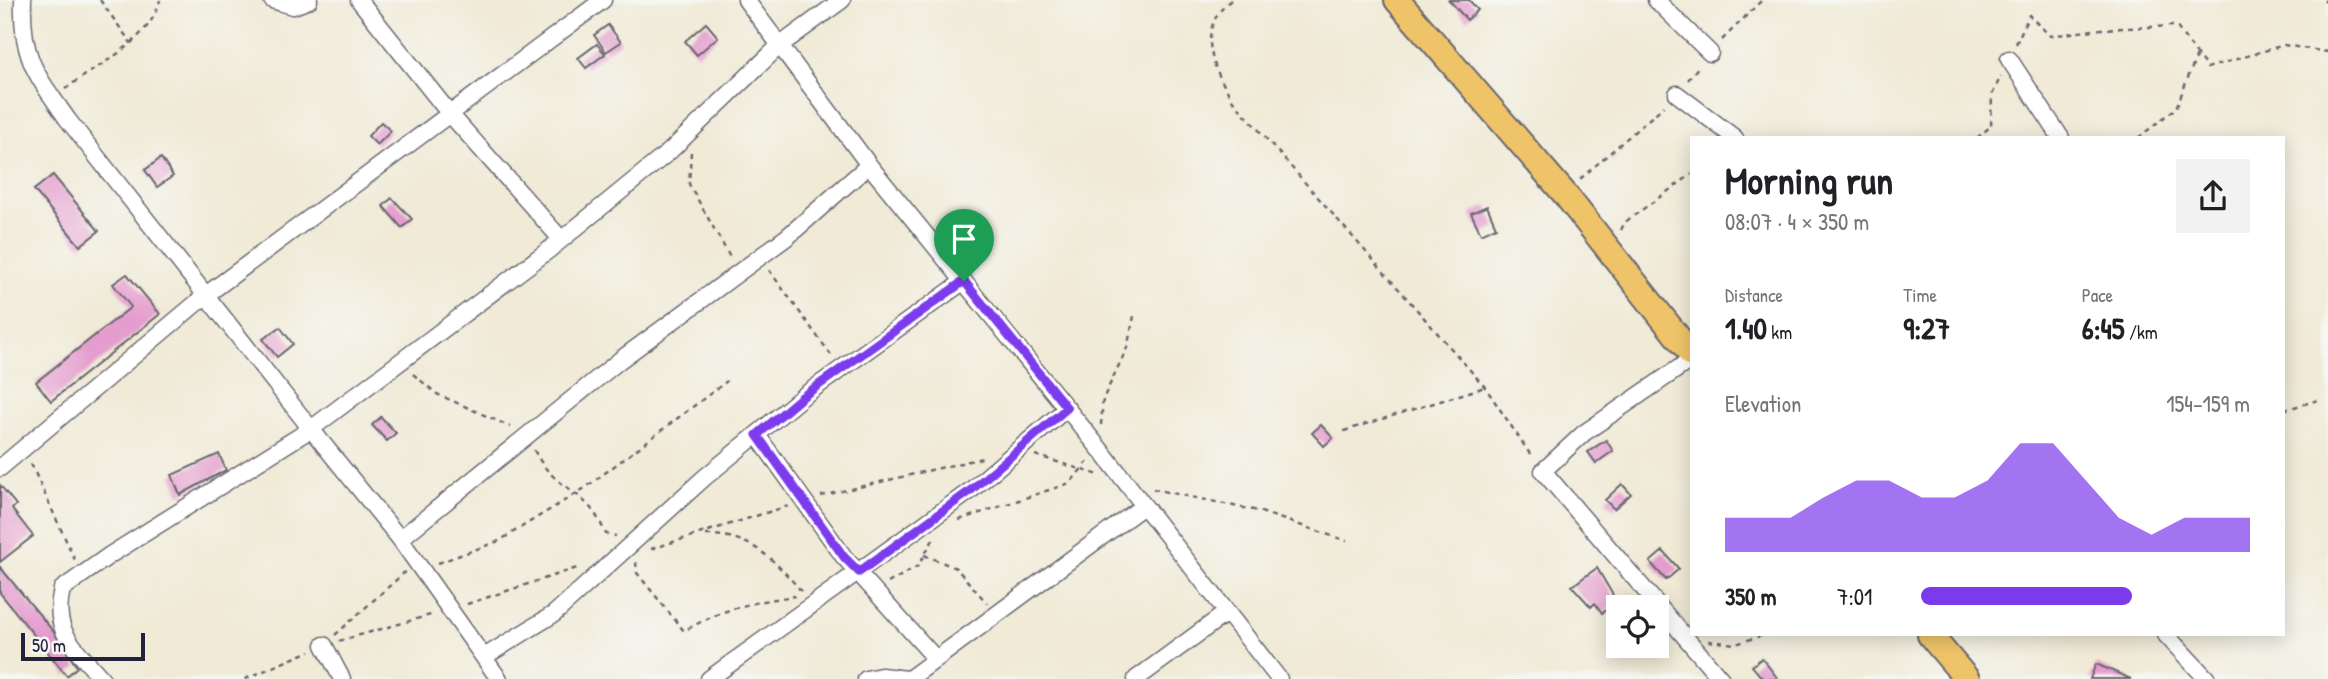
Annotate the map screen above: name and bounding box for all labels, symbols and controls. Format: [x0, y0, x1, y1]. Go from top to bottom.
text: Morning run [1725, 154, 1893, 206]
button: share [2176, 159, 2250, 233]
text: 08:07 · 4 × 350 m [1725, 206, 1869, 237]
pin [934, 209, 994, 281]
icon: arrive [945, 220, 983, 258]
text: Distance [1725, 282, 1783, 308]
text: Time [1903, 282, 1937, 308]
text: Pace [2082, 282, 2113, 308]
text: 1.40 [1725, 308, 1767, 348]
text: 9:27 [1903, 308, 1950, 348]
text: 6:45 [2082, 308, 2125, 348]
text: km [1767, 319, 1792, 345]
text: /km [2125, 319, 2158, 345]
text: Elevation [1725, 388, 1801, 419]
text: 154–159 m [2166, 388, 2250, 419]
text: 350 m [1725, 581, 1776, 612]
text: 7:01 [1837, 581, 1872, 612]
map controls [1606, 595, 1669, 658]
button: locate [1606, 595, 1669, 658]
scale bar [21, 630, 145, 662]
text: 50 m [32, 632, 66, 658]

